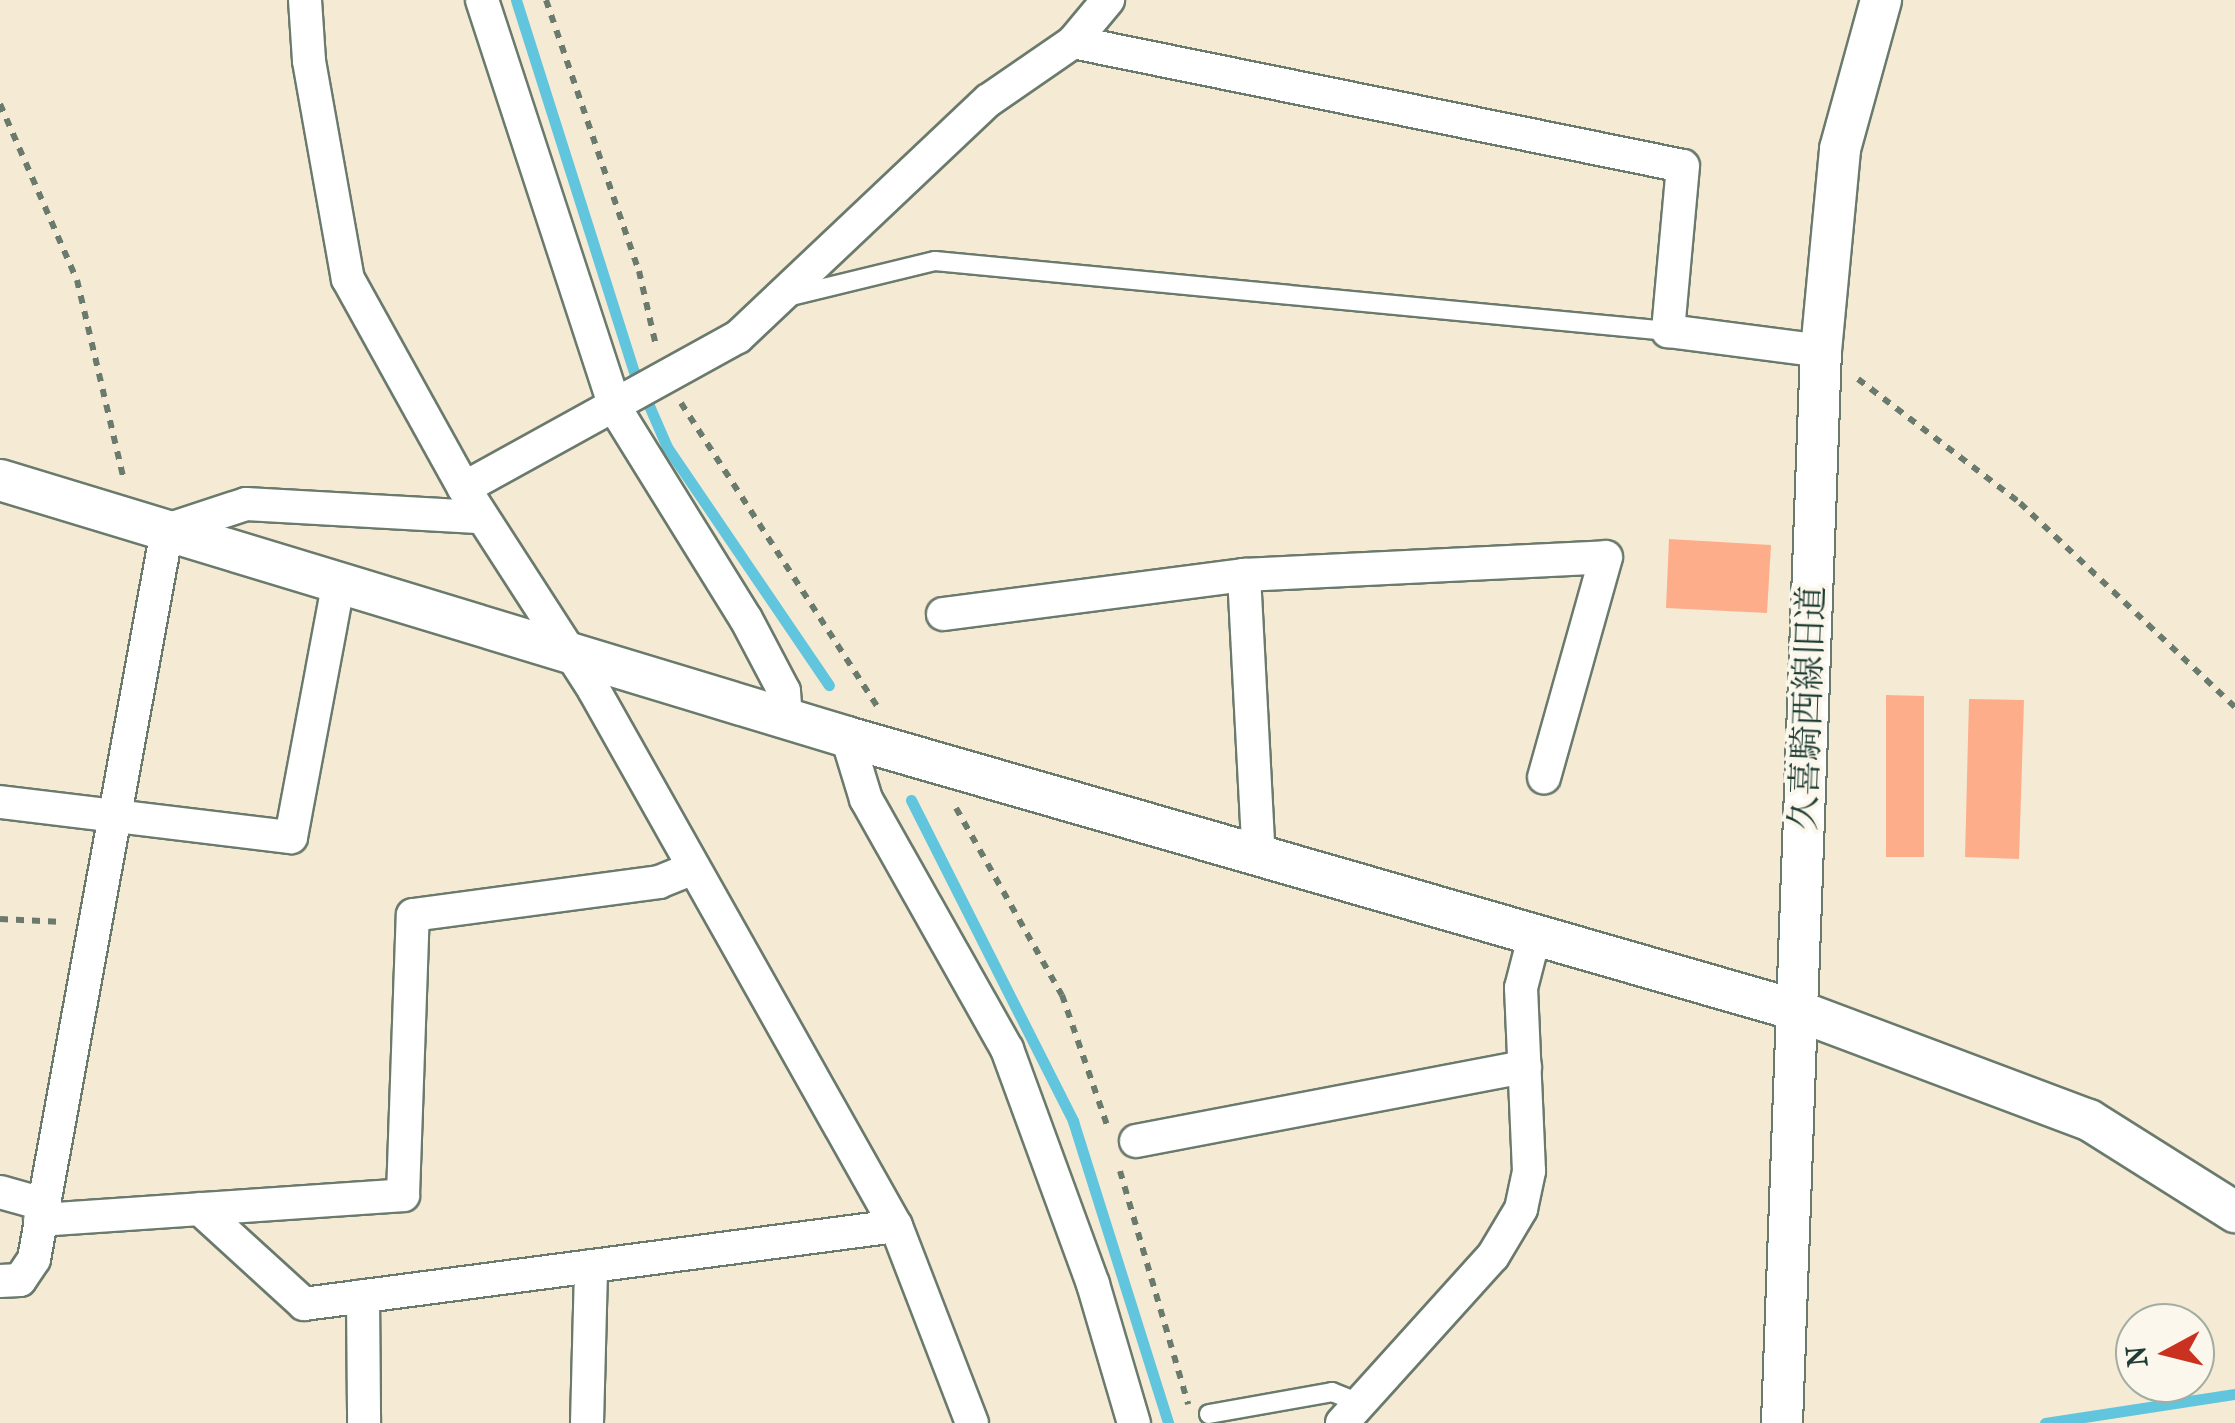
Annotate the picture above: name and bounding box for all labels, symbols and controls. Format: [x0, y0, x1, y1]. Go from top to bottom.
street label: 久喜騎西線旧道 [1783, 585, 1833, 831]
north arrow [2115, 1303, 2215, 1403]
text: N [2119, 1344, 2154, 1369]

